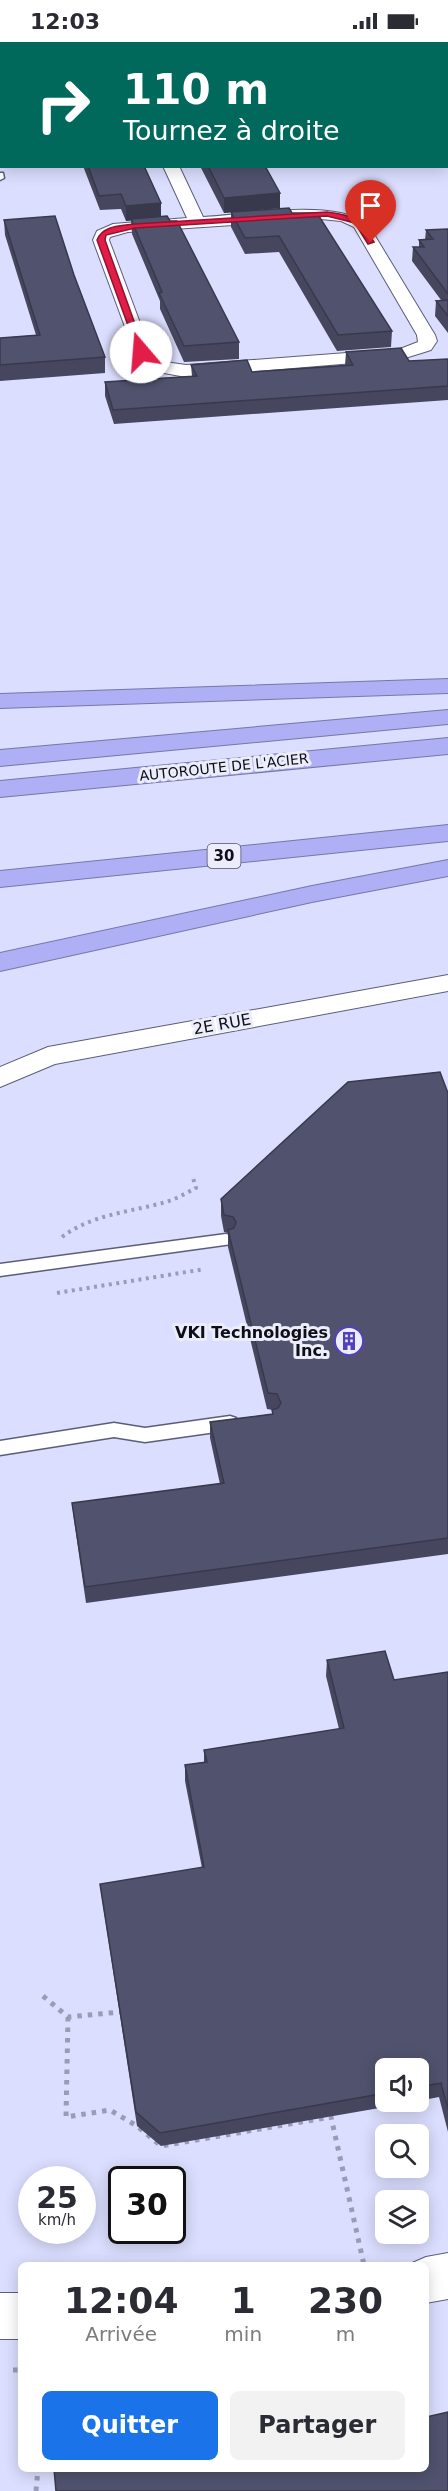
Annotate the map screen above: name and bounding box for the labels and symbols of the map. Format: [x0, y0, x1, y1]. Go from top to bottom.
pin [345, 180, 396, 242]
position arrow [109, 320, 173, 384]
street label: AUTOROUTE DE L'ACIER [139, 750, 310, 784]
road number: 30 [208, 844, 240, 868]
street label: 2E RUE [192, 1010, 252, 1038]
place label: VKI Technologies Inc. [175, 1323, 328, 1360]
building icon: VKI Technologies Inc. [333, 1325, 365, 1357]
speed limit sign: 30 [108, 2166, 186, 2244]

